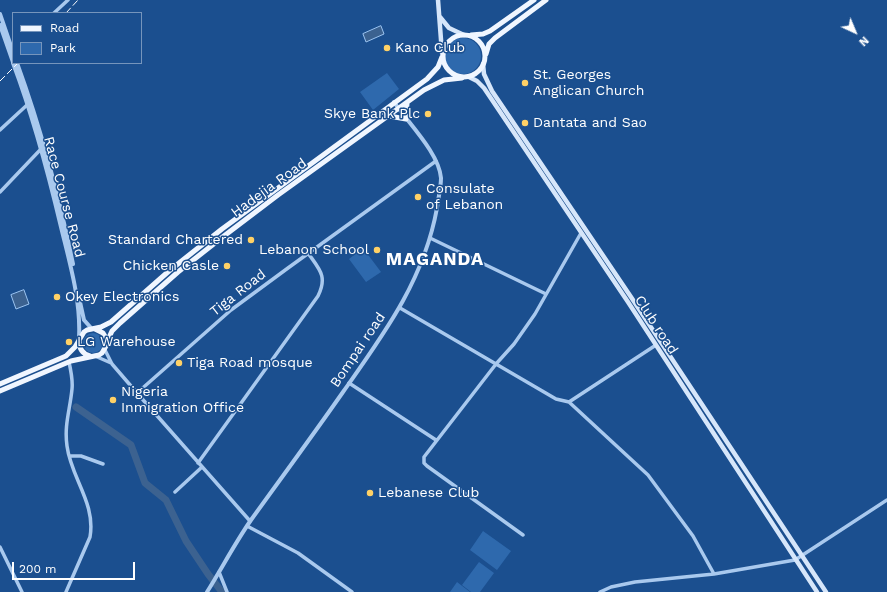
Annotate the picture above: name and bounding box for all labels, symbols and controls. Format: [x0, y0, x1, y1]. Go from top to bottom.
legend [12, 12, 142, 64]
north arrow [835, 12, 875, 52]
text: Road [50, 21, 79, 35]
text: N [856, 33, 871, 49]
place label: Kano Club [395, 40, 465, 56]
text: Park [50, 41, 76, 55]
marker: Kano Club [382, 43, 392, 53]
place label: St. Georges Anglican Church [533, 67, 644, 100]
marker: St. Georges Anglican Church [520, 78, 530, 88]
place label: Skye Bank Plc [324, 106, 420, 122]
marker: Skye Bank Plc [423, 109, 433, 119]
place label: Dantata and Sao [533, 115, 647, 131]
marker: Dantata and Sao [520, 118, 530, 128]
street label: Race Course Road [40, 135, 88, 259]
street label: Hadejia Road [228, 155, 310, 221]
place label: Consulate of Lebanon [426, 181, 503, 214]
marker: Consulate of Lebanon [413, 192, 423, 202]
place label: Standard Chartered [108, 232, 243, 248]
marker: Standard Chartered [246, 235, 256, 245]
place label: Lebanon School [259, 242, 369, 258]
marker: Lebanon School [372, 245, 382, 255]
district label: MAGANDA [386, 249, 484, 271]
place label: Chicken Casle [123, 258, 219, 274]
marker: Chicken Casle [222, 261, 232, 271]
street label: Tiga Road [207, 266, 269, 320]
place label: Okey Electronics [65, 289, 179, 305]
marker: Okey Electronics [52, 292, 62, 302]
street label: Club road [631, 292, 681, 358]
street label: Bompai road [327, 309, 389, 391]
place label: LG Warehouse [77, 334, 176, 350]
marker: LG Warehouse [64, 337, 74, 347]
place label: Tiga Road mosque [187, 355, 313, 371]
marker: Tiga Road mosque [174, 358, 184, 368]
place label: Nigeria Inmigration Office [121, 384, 244, 416]
marker: Nigeria Inmigration Office [108, 395, 118, 405]
place label: Lebanese Club [378, 485, 479, 501]
marker: Lebanese Club [365, 488, 375, 498]
scale bar [14, 554, 137, 580]
text: 200 m [19, 562, 56, 576]

